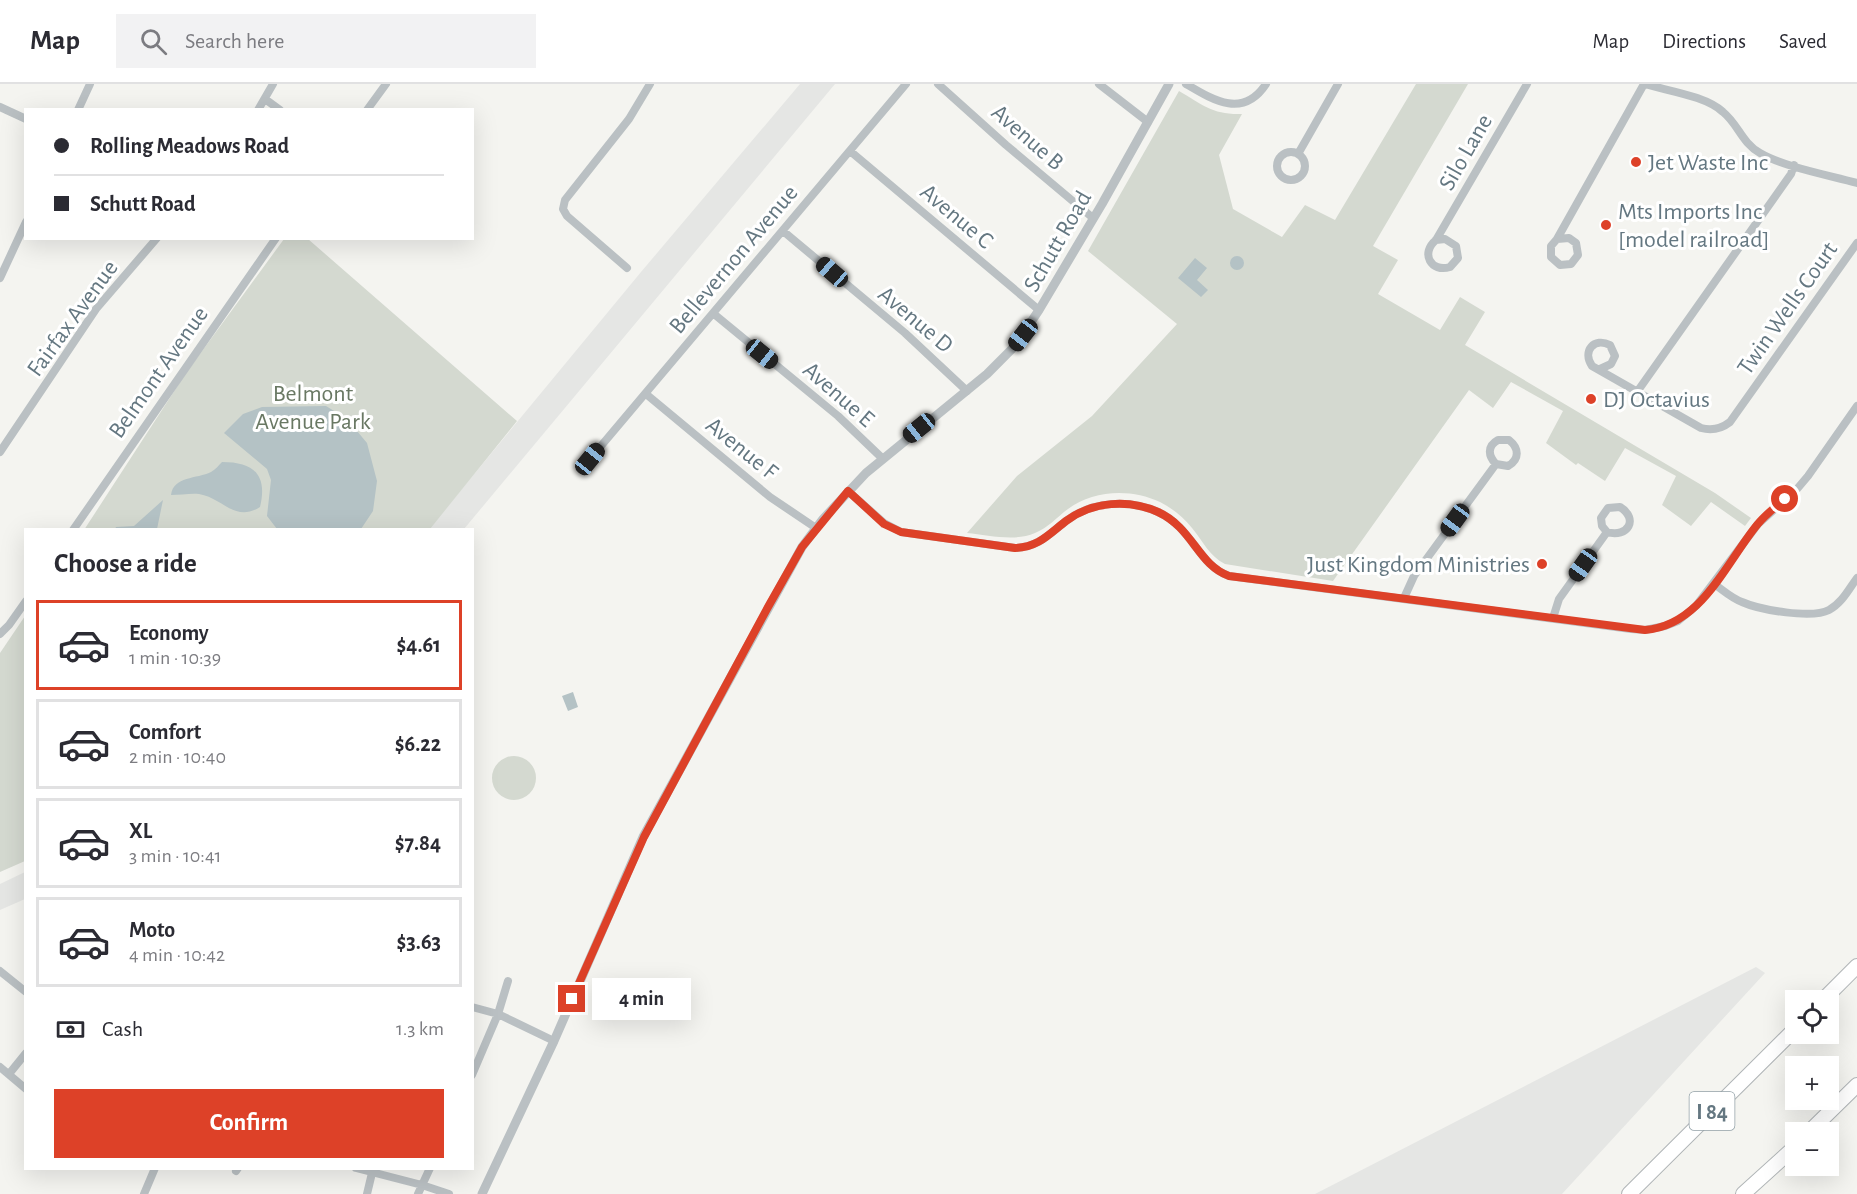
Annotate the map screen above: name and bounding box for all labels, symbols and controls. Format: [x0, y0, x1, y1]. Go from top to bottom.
search box [116, 14, 536, 68]
icon: search [137, 25, 170, 58]
text: Map [30, 27, 80, 55]
text: Search here [185, 30, 284, 52]
text: Map [1593, 31, 1629, 52]
text: Directions [1662, 31, 1746, 52]
text: Saved [1779, 31, 1827, 52]
street label: Avenue B [987, 100, 1068, 175]
street label: Silo Lane [1435, 111, 1497, 194]
text: Rolling Meadows Road [90, 135, 289, 157]
place label: Jet Waste Inc [1648, 151, 1768, 175]
marker: Jet Waste Inc [1629, 155, 1643, 169]
street label: Avenue C [916, 180, 997, 254]
street label: Bellevernon Avenue [665, 181, 803, 338]
street label: Schutt Road [1020, 187, 1096, 296]
text: Schutt Road [90, 193, 196, 215]
place label: Mts Imports Inc [model railroad] [1618, 200, 1770, 252]
marker: Mts Imports Inc [model railroad] [1599, 218, 1613, 232]
street label: Twin Wells Court [1733, 238, 1843, 379]
car [813, 253, 851, 291]
street label: Fairfax Avenue [23, 256, 123, 381]
street label: Avenue D [873, 282, 957, 358]
street label: Belmont Avenue [105, 302, 213, 443]
car [1005, 315, 1041, 355]
car [742, 336, 782, 372]
street label: Avenue E [798, 358, 879, 432]
park label: Belmont Avenue Park [255, 382, 371, 434]
place label: DJ Octavius [1603, 388, 1710, 412]
marker: DJ Octavius [1584, 392, 1598, 406]
car [899, 410, 939, 446]
street label: Avenue F [701, 413, 782, 485]
car [572, 439, 608, 479]
route start [1771, 485, 1798, 512]
car [1437, 500, 1473, 540]
car [1565, 545, 1601, 585]
text: Choose a ride [54, 550, 197, 577]
place label: Just Kingdom Ministries [1307, 553, 1530, 577]
marker: Just Kingdom Ministries [1535, 557, 1549, 571]
icon: car [57, 618, 111, 672]
text: Economy [129, 622, 209, 644]
text: $4.61 [396, 634, 441, 656]
text: 1 min · 10:39 [129, 648, 221, 668]
icon: car [57, 717, 111, 771]
text: Comfort [129, 721, 201, 743]
text: $6.22 [395, 733, 441, 755]
text: 2 min · 10:40 [129, 747, 226, 767]
icon: car [57, 816, 111, 870]
text: XL [129, 820, 152, 842]
text: $7.84 [395, 832, 441, 854]
text: 3 min · 10:41 [129, 846, 221, 866]
icon: car [57, 915, 111, 969]
text: Moto [129, 919, 175, 941]
text: $3.63 [396, 931, 441, 953]
text: 4 min · 10:42 [129, 945, 225, 965]
callout: 4 min [593, 978, 692, 1020]
route end [558, 985, 585, 1012]
text: 4 min [619, 989, 664, 1009]
map controls [1785, 990, 1839, 1176]
button: locate [1785, 990, 1839, 1044]
icon: cash [54, 1013, 87, 1046]
text: Cash [102, 1018, 143, 1040]
text: 1.3 km [396, 1019, 444, 1039]
button: + [1785, 1056, 1839, 1110]
button: Confirm [54, 1089, 444, 1158]
road number: I 84 [1690, 1092, 1734, 1130]
button: − [1785, 1122, 1839, 1176]

